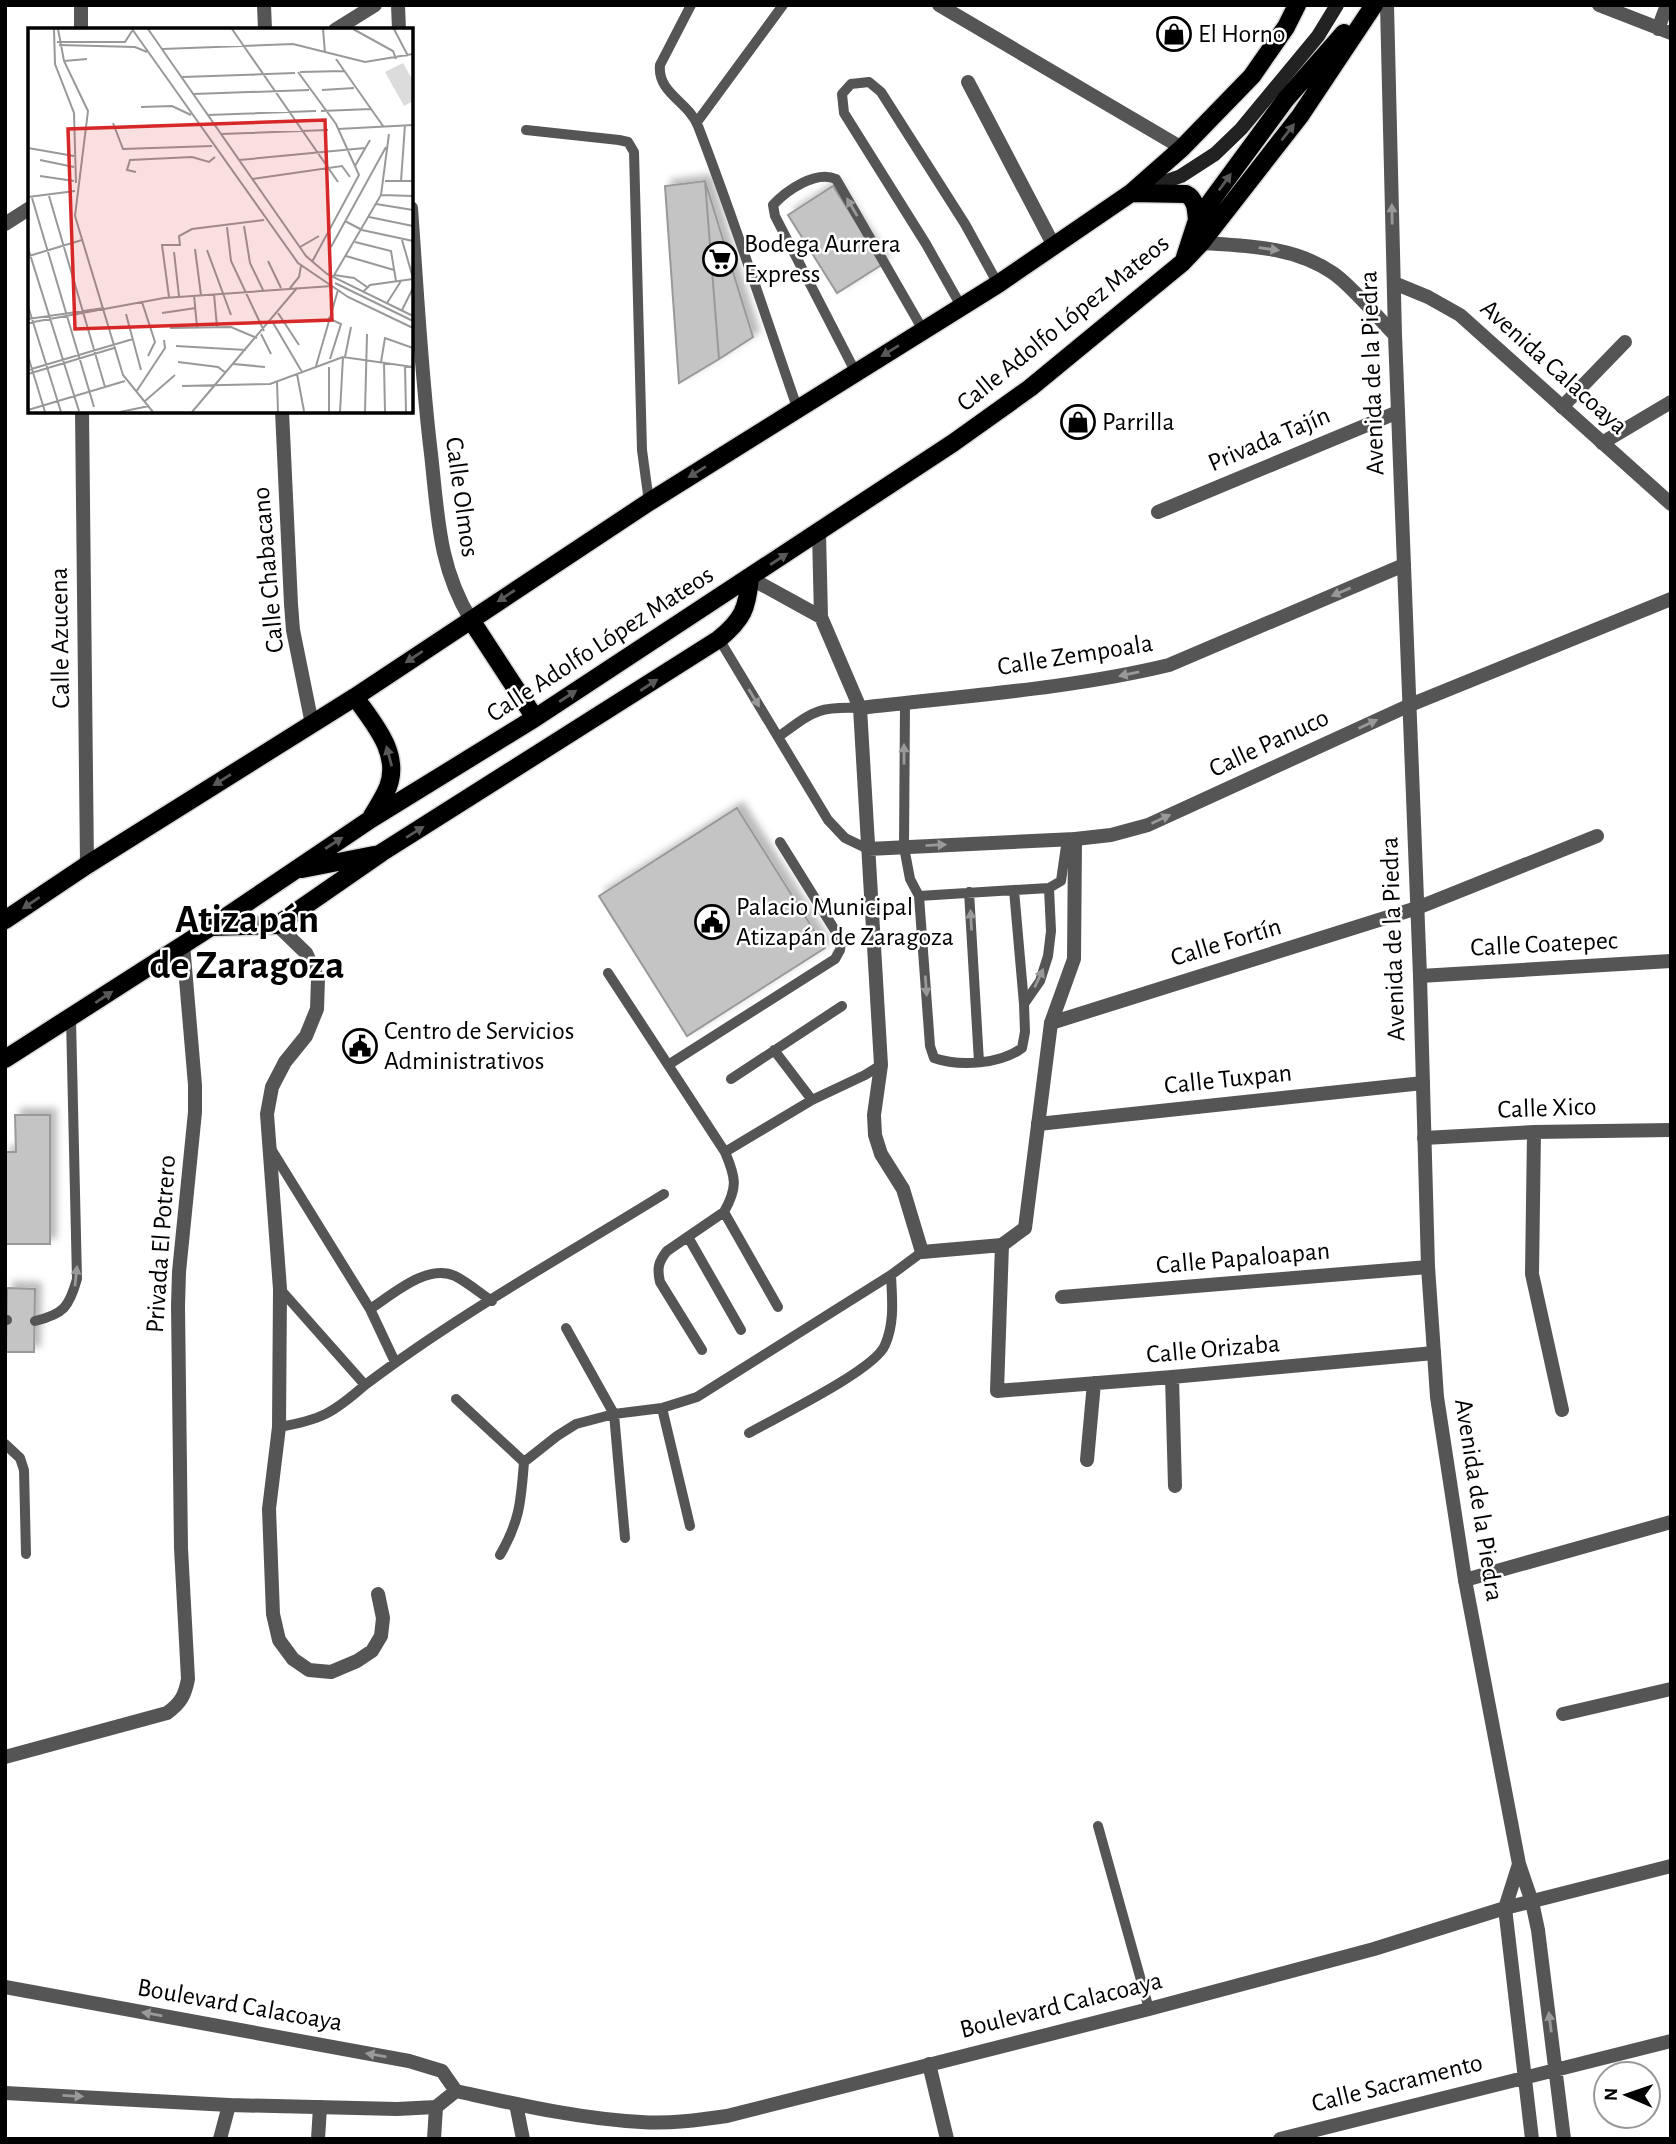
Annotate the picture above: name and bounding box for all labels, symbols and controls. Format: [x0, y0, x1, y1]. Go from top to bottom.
shop icon: El Horno [1155, 15, 1193, 53]
place label: El Horno [1198, 21, 1286, 47]
inset map [28, 28, 413, 413]
one-way arrow [1281, 123, 1296, 141]
one-way arrow [1217, 173, 1231, 191]
one-way arrow [847, 197, 859, 217]
one-way arrow [1386, 203, 1398, 225]
street label: Calle Adolfo López Mateos [952, 230, 1174, 416]
place label: Bodega Aurrera Express [744, 231, 901, 287]
supermarket icon: Bodega Aurrera Express [701, 240, 739, 278]
one-way arrow [1258, 243, 1280, 254]
street label: Avenida de la Piedra [1355, 270, 1389, 476]
street label: Avenida Calacoaya [1476, 295, 1632, 439]
one-way arrow [880, 345, 899, 358]
street label: Privada Tajín [1204, 402, 1334, 476]
shop icon: Parrilla [1059, 403, 1097, 441]
place label: Parrilla [1102, 409, 1175, 435]
street label: Calle Olmos [441, 435, 483, 559]
one-way arrow [688, 466, 707, 479]
street label: Calle Chabacano [248, 486, 288, 654]
one-way arrow [770, 552, 789, 565]
street label: Calle Adolfo López Mateos [482, 561, 718, 727]
street label: Calle Azucena [46, 567, 74, 709]
one-way arrow [1331, 586, 1351, 598]
one-way arrow [497, 589, 515, 603]
street label: Calle Zempoala [995, 630, 1155, 680]
one-way arrow [404, 651, 424, 664]
one-way arrow [1118, 669, 1140, 680]
one-way arrow [639, 678, 658, 691]
one-way arrow [748, 688, 761, 707]
one-way arrow [559, 690, 578, 703]
street label: Calle Panuco [1205, 704, 1333, 782]
one-way arrow [1358, 718, 1378, 730]
one-way arrow [898, 743, 910, 765]
one-way arrow [383, 745, 394, 767]
one-way arrow [213, 774, 232, 787]
one-way arrow [1151, 813, 1171, 825]
one-way arrow [405, 826, 424, 839]
one-way arrow [325, 836, 343, 850]
street label: Avenida de la Piedra [1376, 836, 1410, 1042]
one-way arrow [926, 840, 948, 851]
place label: Palacio Municipal Atizapán de Zaragoza [736, 894, 954, 950]
one-way arrow [22, 896, 40, 910]
district label: Atizapán de Zaragoza [149, 900, 345, 986]
public building icon: Palacio Municipal Atizapán de Zaragoza [693, 903, 731, 941]
one-way arrow [965, 909, 976, 931]
street label: Calle Fortín [1168, 913, 1284, 971]
street label: Calle Coatepec [1470, 927, 1618, 961]
one-way arrow [1033, 968, 1045, 988]
one-way arrow [921, 975, 932, 997]
one-way arrow [94, 990, 114, 1003]
place label: Centro de Servicios Administrativos [384, 1018, 574, 1074]
public building icon: Centro de Servicios Administrativos [341, 1027, 379, 1065]
street label: Calle Tuxpan [1163, 1059, 1293, 1099]
street label: Calle Xico [1497, 1093, 1597, 1123]
street label: Privada El Potrero [142, 1154, 180, 1334]
street label: Calle Papaloapan [1155, 1237, 1331, 1279]
one-way arrow [71, 1265, 82, 1287]
street label: Calle Orizaba [1145, 1330, 1281, 1368]
street label: Avenida de la Piedra [1450, 1397, 1508, 1603]
street label: Boulevard Calacoaya [957, 1967, 1165, 2043]
street label: Boulevard Calacoaya [135, 1974, 345, 2036]
one-way arrow [141, 2008, 163, 2019]
one-way arrow [1544, 2011, 1555, 2033]
one-way arrow [365, 2049, 387, 2060]
street label: Calle Sacramento [1309, 2049, 1485, 2117]
north arrow [1592, 2060, 1662, 2130]
text: N [1602, 2088, 1621, 2101]
one-way arrow [63, 2091, 85, 2102]

